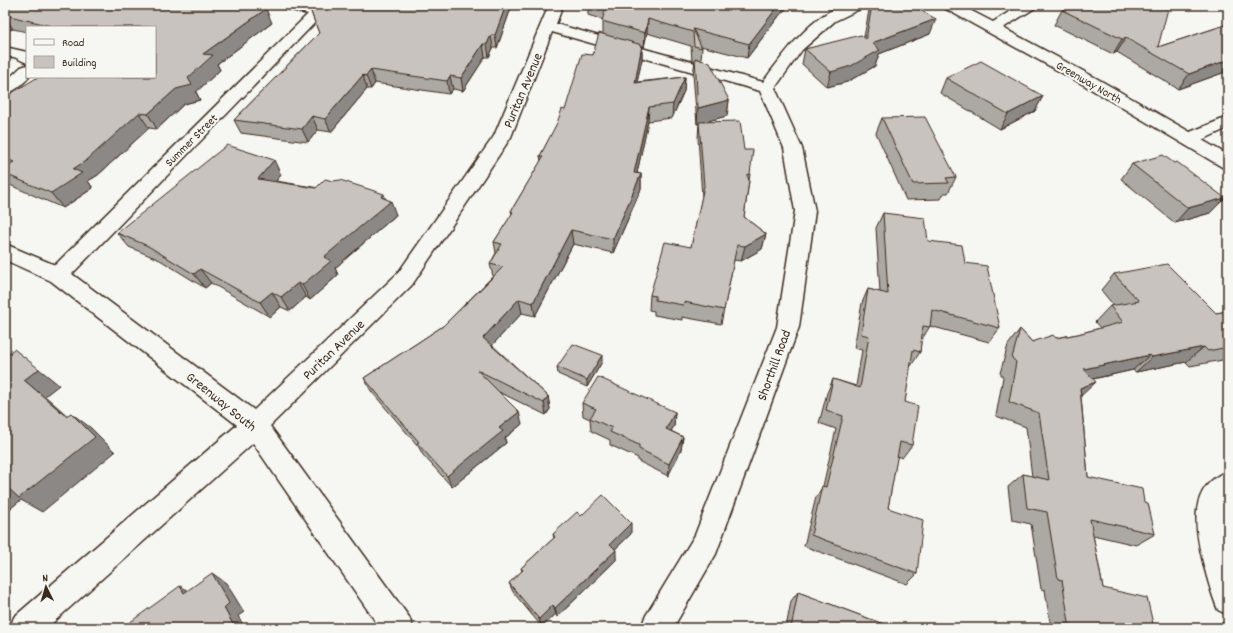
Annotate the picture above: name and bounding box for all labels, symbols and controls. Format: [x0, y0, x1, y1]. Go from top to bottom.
legend [26, 26, 156, 78]
text: Road [62, 35, 84, 52]
street label: Puritan Avenue [499, 50, 549, 131]
text: Building [62, 55, 97, 72]
street label: Greenway North [1052, 58, 1124, 109]
street label: Summer Street [162, 110, 223, 171]
street label: Puritan Avenue [299, 316, 370, 385]
street label: Shorthill Road [753, 327, 797, 404]
street label: Greenway South [181, 368, 260, 437]
north arrow [26, 567, 66, 607]
text: N [42, 571, 49, 587]

